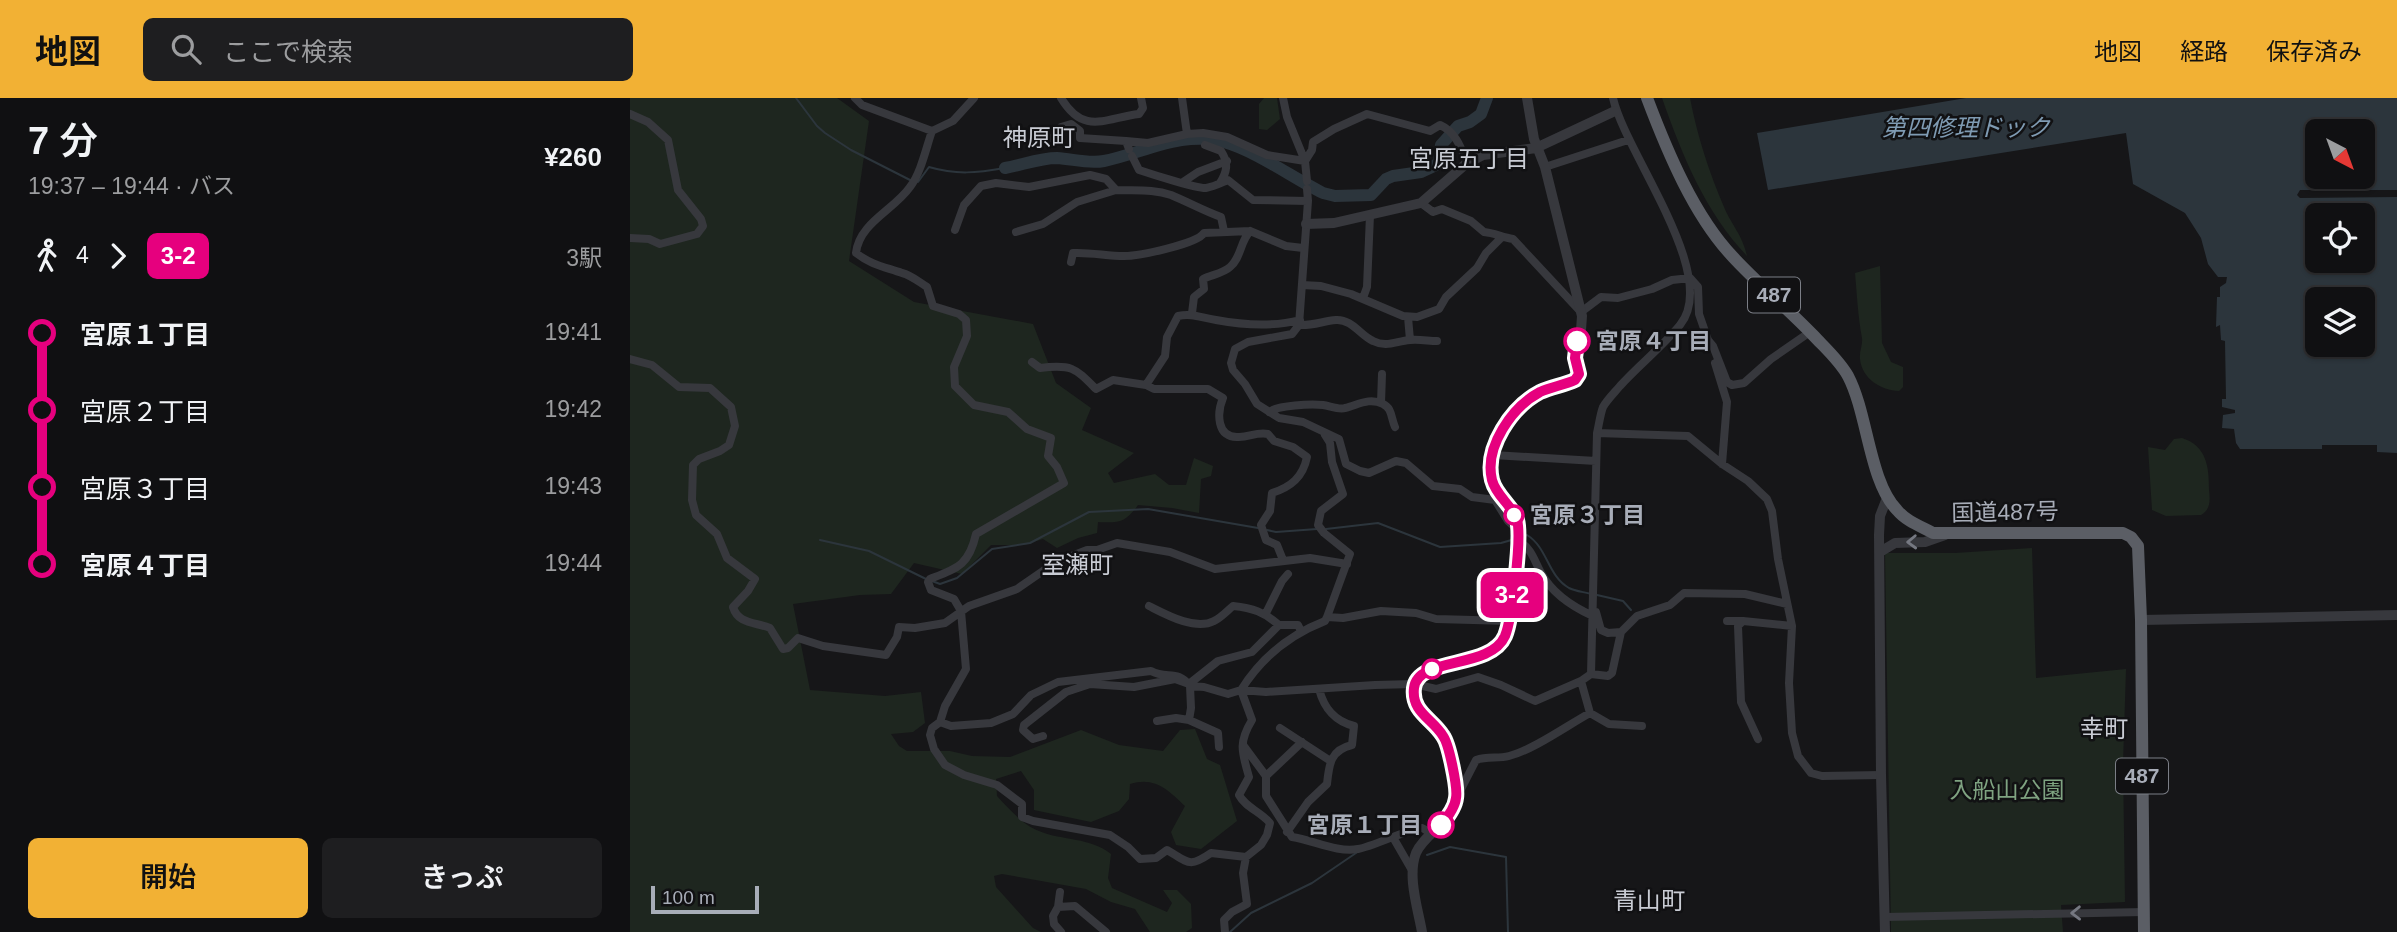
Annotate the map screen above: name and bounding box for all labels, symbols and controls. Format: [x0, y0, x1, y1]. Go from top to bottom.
search box [143, 18, 633, 81]
icon: search [167, 30, 205, 68]
text: 地図 [35, 33, 101, 70]
text: ここで検索 [223, 37, 353, 67]
text: 地図 [2094, 38, 2142, 65]
text: 経路 [2180, 38, 2228, 65]
text: 保存済み [2266, 38, 2362, 65]
water label: 第四修理ドック [1882, 114, 2051, 141]
north arrow [2305, 119, 2375, 189]
map controls [2305, 119, 2375, 357]
text: 7 分 [28, 120, 98, 162]
district label: 神原町 [1003, 124, 1075, 151]
text: ¥260 [544, 142, 602, 172]
district label: 宮原五丁目 [1409, 145, 1529, 172]
text: 19:37 – 19:44 · バス [28, 173, 235, 199]
button: locate [2305, 203, 2375, 273]
icon: walk [28, 237, 66, 275]
icon: forward [99, 237, 137, 275]
text: 4 [76, 242, 89, 268]
text: 3-2 [161, 242, 195, 269]
text: 3駅 [566, 245, 602, 271]
road number: 487 [1748, 278, 1800, 312]
button: layers [2305, 287, 2375, 357]
text: 19:41 [544, 319, 602, 345]
text: 宮原１丁目 [80, 320, 210, 350]
marker: 宮原４丁目 [1564, 328, 1590, 354]
place label: 宮原４丁目 [1596, 328, 1711, 354]
text: 19:42 [544, 396, 602, 422]
text: 宮原２丁目 [80, 397, 210, 427]
text: 19:43 [544, 473, 602, 499]
text: 宮原３丁目 [80, 474, 210, 504]
street label: 国道487号 [1951, 498, 2059, 526]
place label: 宮原３丁目 [1530, 502, 1645, 528]
marker: 宮原３丁目 [1504, 505, 1524, 525]
one-way arrow [1906, 535, 1917, 550]
text: 19:44 [544, 550, 602, 576]
text: 宮原４丁目 [80, 551, 210, 581]
district label: 室瀬町 [1041, 551, 1113, 578]
line badge: 3-2 [1472, 572, 1552, 618]
text: 3-2 [1495, 581, 1529, 608]
unlabelled marker [1422, 659, 1442, 679]
district label: 幸町 [2080, 715, 2128, 742]
road number: 487 [2116, 758, 2168, 794]
park label: 入船山公園 [1950, 777, 2065, 803]
place label: 宮原１丁目 [1307, 812, 1422, 838]
marker: 宮原１丁目 [1428, 812, 1454, 838]
button: 開始 [28, 838, 308, 918]
button: きっぷ [322, 838, 602, 918]
scale bar [651, 883, 760, 915]
text: 100 m [662, 887, 715, 908]
district label: 青山町 [1613, 887, 1685, 914]
one-way arrow [2070, 905, 2080, 921]

